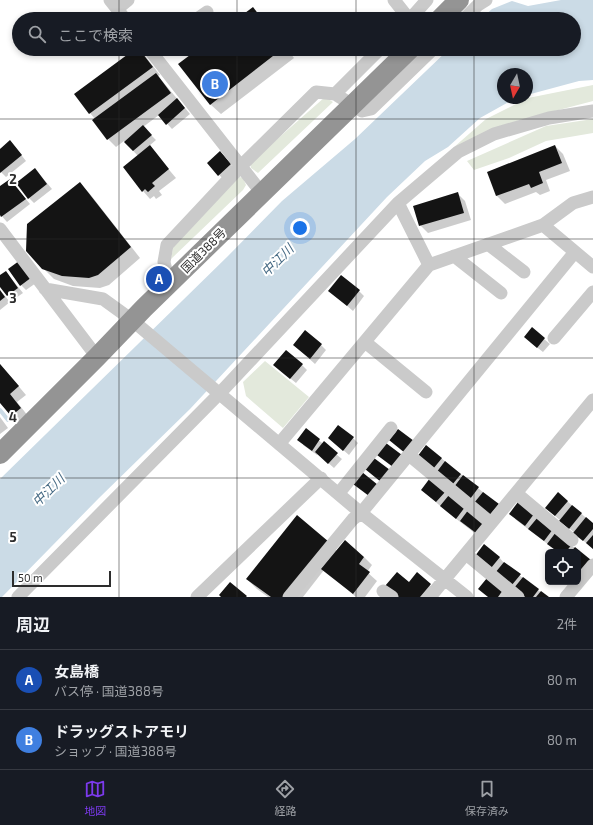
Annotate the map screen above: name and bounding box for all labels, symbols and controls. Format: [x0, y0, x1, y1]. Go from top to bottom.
search box [12, 12, 581, 56]
icon: search [26, 23, 48, 45]
text: ここで検索 [58, 26, 133, 44]
north arrow [497, 68, 533, 104]
pin: B [202, 69, 228, 99]
text: 2 [9, 171, 17, 187]
your location [290, 218, 310, 238]
street label: 国道388号 [178, 225, 228, 275]
water label: 中江川 [258, 239, 298, 279]
pin: A [146, 264, 172, 294]
text: 3 [9, 290, 17, 306]
text: 4 [9, 409, 17, 425]
water label: 中江川 [29, 469, 69, 509]
text: 5 [9, 529, 17, 545]
map controls [545, 549, 581, 585]
button: locate [545, 549, 581, 585]
scale bar [12, 569, 111, 588]
text: 50 m [18, 571, 43, 584]
text: 周辺 [16, 614, 50, 634]
text: 2件 [557, 616, 577, 632]
text: 女島橋 [54, 662, 99, 680]
text: A [25, 672, 33, 688]
text: 80 m [547, 672, 577, 688]
text: バス停 · 国道388号 [54, 683, 164, 699]
text: ドラッグストアモリ [54, 722, 189, 740]
text: B [25, 732, 33, 748]
text: 80 m [547, 732, 577, 748]
text: ショップ · 国道388号 [54, 743, 177, 759]
tab: 地図 [84, 778, 106, 818]
tab: 経路 [274, 778, 296, 818]
tab: 保存済み [465, 778, 509, 818]

